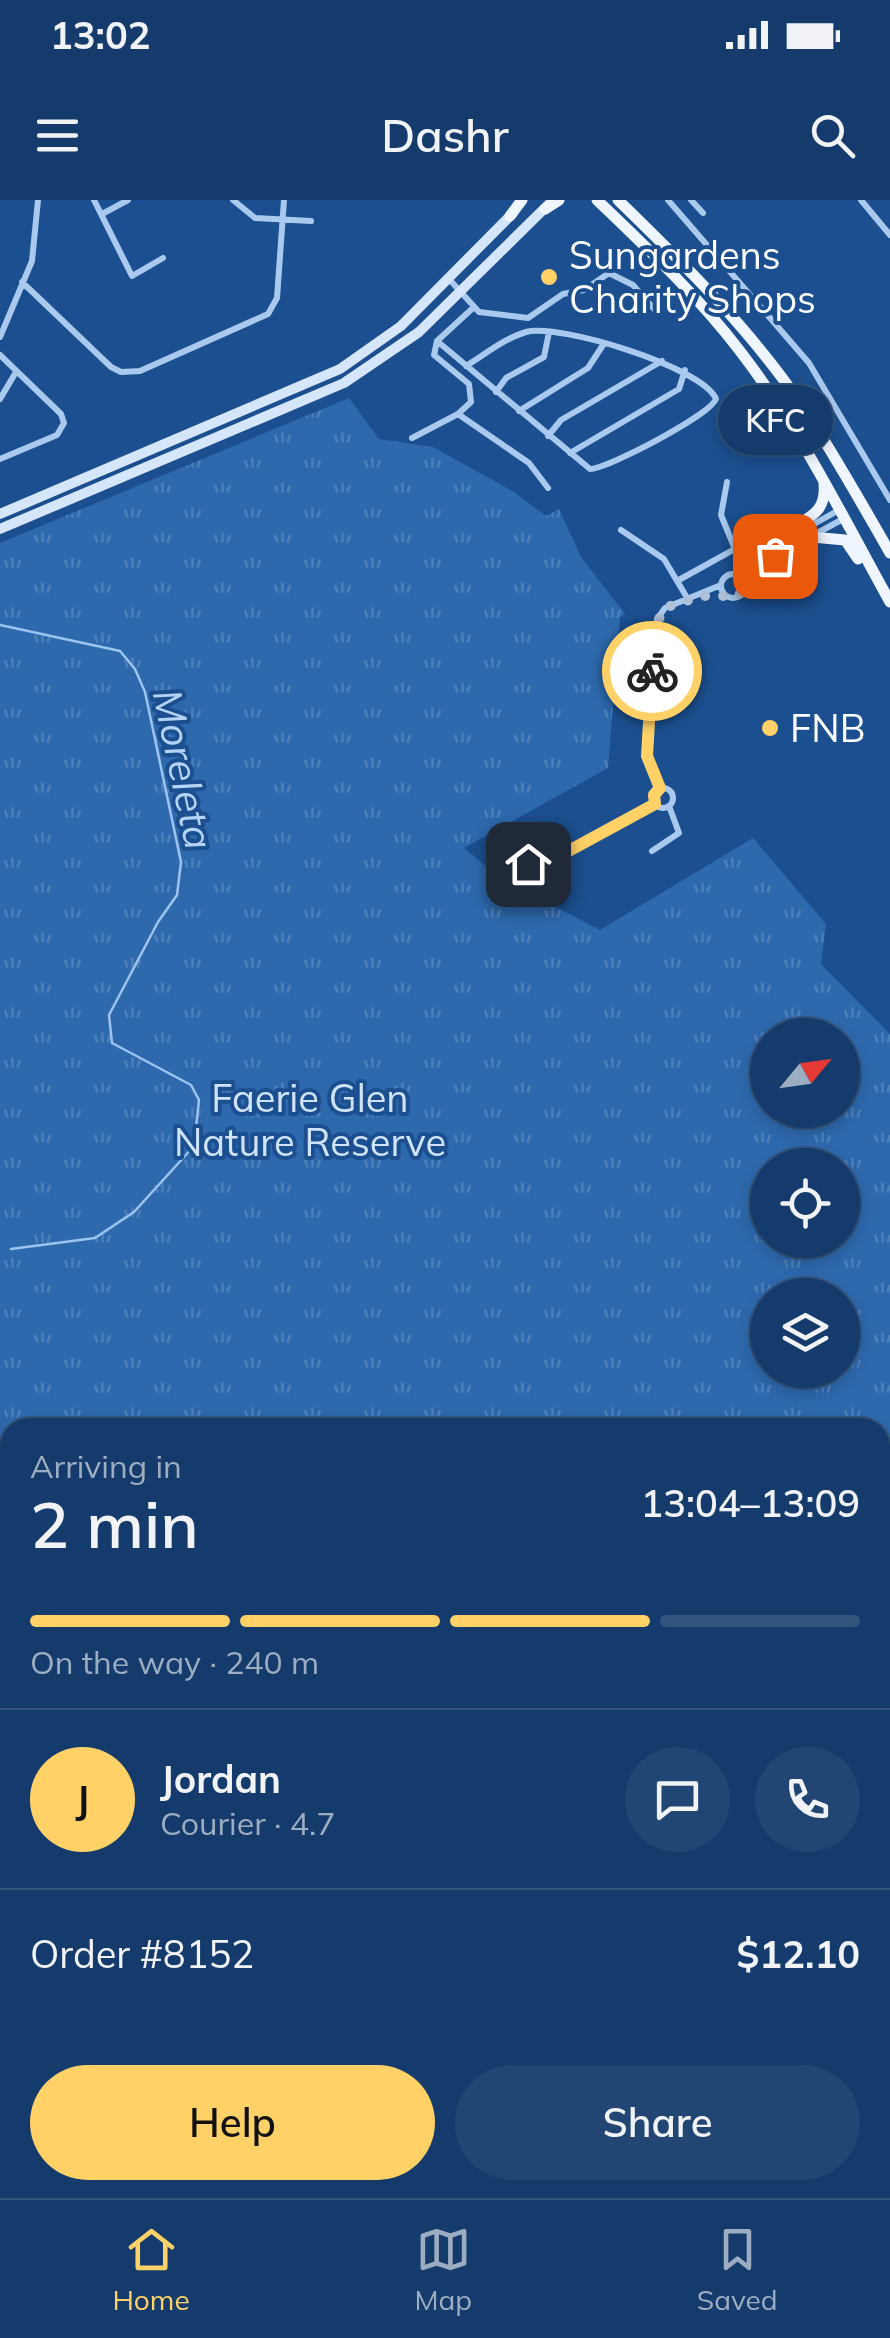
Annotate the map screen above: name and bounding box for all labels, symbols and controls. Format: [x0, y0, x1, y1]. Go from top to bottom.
text: 13:02 [50, 11, 151, 59]
text: Dashr [381, 107, 509, 163]
icon: menu [30, 108, 85, 163]
icon: search [805, 108, 860, 163]
place label: Sungardens Charity Shops [569, 231, 816, 323]
marker: Sungardens Charity Shops [538, 266, 560, 288]
callout: KFC [718, 386, 832, 456]
text: KFC [745, 400, 806, 440]
pin [733, 514, 818, 599]
icon: bag [748, 529, 803, 584]
courier [602, 621, 702, 721]
icon: bike [625, 644, 680, 699]
water label: Moreleta [143, 684, 225, 854]
place label: FNB [790, 704, 866, 752]
marker: FNB [759, 717, 781, 739]
pin [486, 822, 571, 907]
icon: home [501, 837, 556, 892]
north arrow [750, 1018, 860, 1128]
map controls [750, 1018, 860, 1388]
park label: Faerie Glen Nature Reserve [174, 1074, 446, 1166]
button: locate [750, 1148, 860, 1258]
button: layers [750, 1278, 860, 1388]
text: Arriving in [30, 1446, 182, 1486]
text: 13:04–13:09 [640, 1479, 860, 1527]
text: 2 min [30, 1483, 199, 1564]
text: On the way · 240 m [30, 1642, 319, 1682]
button: chat [625, 1747, 730, 1852]
button: phone [755, 1747, 860, 1852]
text: Jordan [160, 1755, 281, 1803]
text: J [76, 1775, 89, 1823]
text: Courier · 4.7 [160, 1803, 336, 1843]
text: Order #8152 [30, 1930, 254, 1978]
text: $12.10 [737, 1930, 860, 1978]
button: Help [30, 2065, 435, 2180]
button: Share [455, 2065, 860, 2180]
tab: Home [112, 2222, 190, 2317]
tab: Map [414, 2222, 472, 2317]
tab: Saved [697, 2222, 778, 2317]

